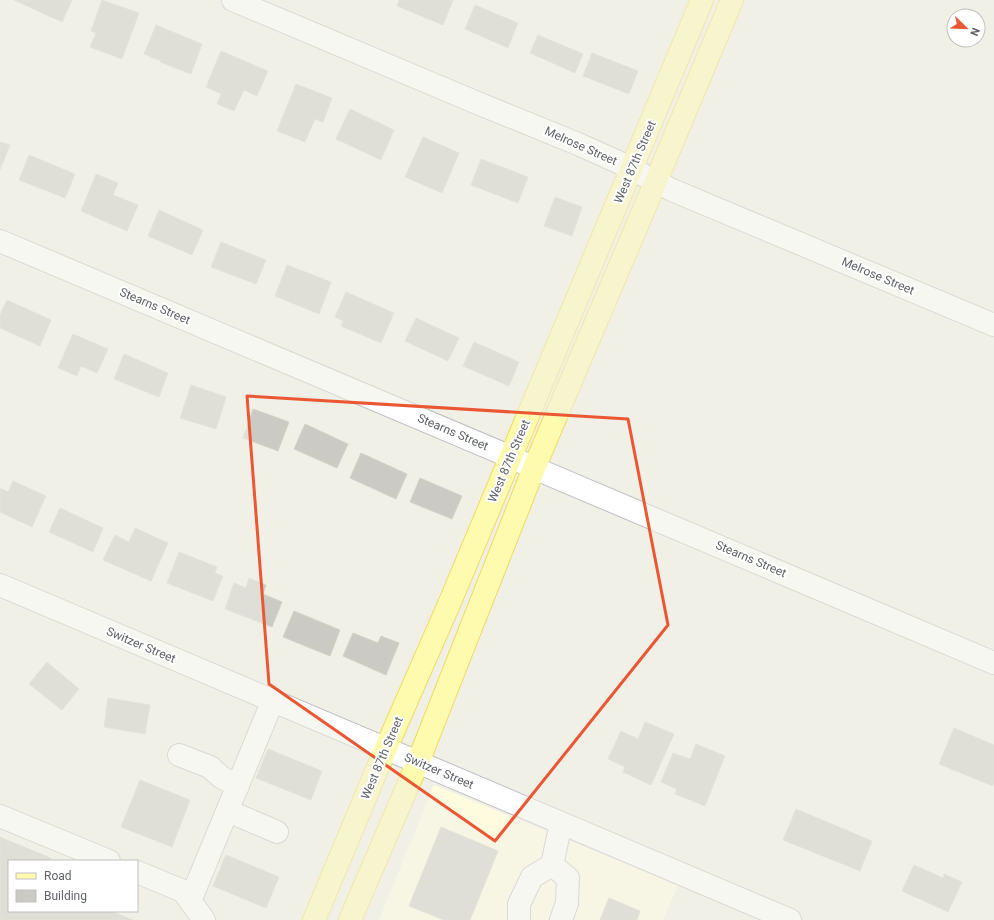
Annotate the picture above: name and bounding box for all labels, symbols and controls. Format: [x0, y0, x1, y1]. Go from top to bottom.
north arrow [946, 8, 986, 48]
text: N [967, 26, 982, 38]
street label: West 87th Street [611, 118, 659, 206]
street label: Melrose Street [543, 124, 619, 168]
street label: Melrose Street [839, 254, 917, 298]
street label: Stearns Street [118, 285, 193, 327]
street label: Stearns Street [416, 411, 491, 453]
street label: West 87th Street [485, 417, 533, 505]
street label: Stearns Street [714, 538, 789, 580]
street label: Switzer Street [104, 624, 178, 666]
street label: West 87th Street [358, 714, 406, 802]
street label: Switzer Street [402, 750, 476, 792]
legend [8, 860, 138, 912]
text: Road [44, 869, 72, 883]
text: Building [44, 889, 87, 903]

